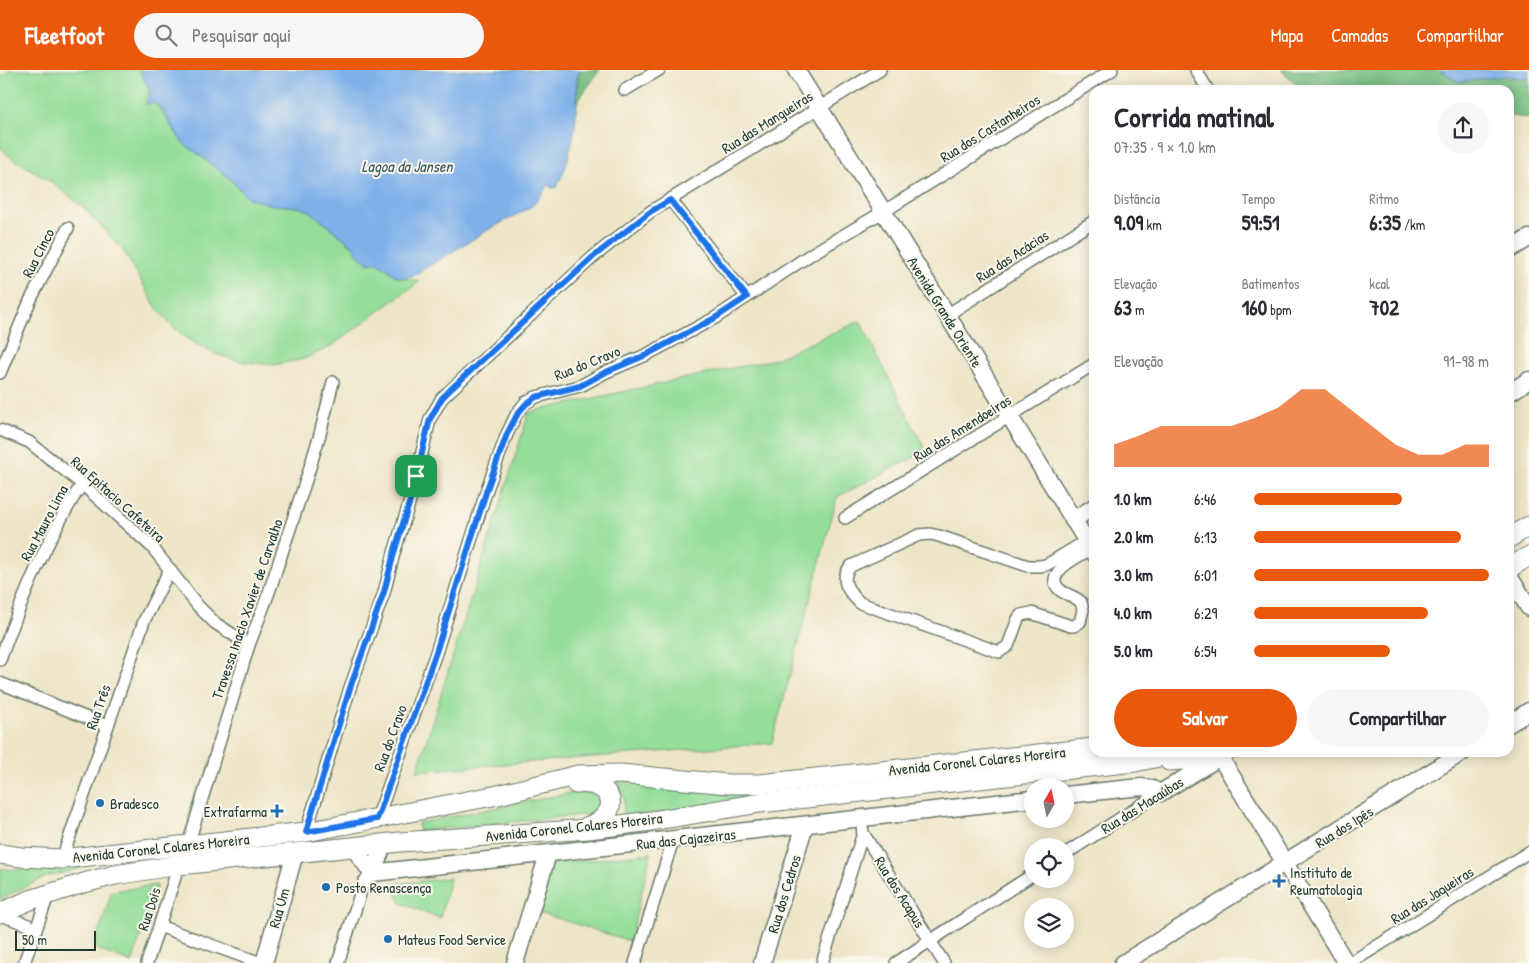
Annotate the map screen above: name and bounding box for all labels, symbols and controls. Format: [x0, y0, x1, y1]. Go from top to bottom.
search box [134, 13, 484, 58]
text: Fleetfoot [25, 19, 104, 51]
icon: search [152, 21, 180, 49]
text: Pesquisar aqui [192, 22, 291, 48]
text: Mapa [1271, 23, 1303, 48]
text: Camadas [1331, 23, 1388, 48]
text: Compartilhar [1416, 23, 1504, 48]
street label: Rua das Mangueiras [717, 85, 817, 158]
street label: Rua dos Castanheiros [936, 89, 1044, 167]
text: Corrida matinal [1114, 98, 1274, 136]
button: share [1437, 102, 1489, 154]
text: 07:35 · 9 × 1.0 km [1114, 136, 1216, 158]
water label: Lagoa da Jansen [361, 155, 454, 177]
text: Distância [1114, 189, 1160, 208]
text: Tempo [1242, 189, 1275, 208]
text: Ritmo [1369, 189, 1399, 208]
text: 9.09 [1114, 208, 1143, 237]
text: 59:51 [1242, 208, 1280, 237]
text: 6:35 [1369, 208, 1401, 237]
text: km [1143, 215, 1162, 234]
text: /km [1401, 215, 1425, 234]
street label: Rua das Acácias [971, 224, 1053, 287]
street label: Rua Cinco [17, 225, 59, 281]
street label: Avenida Grande Oriente [902, 253, 988, 371]
text: Elevação [1114, 274, 1157, 293]
text: Batimentos [1242, 274, 1299, 293]
text: kcal [1369, 274, 1390, 293]
text: 63 [1114, 293, 1132, 322]
text: 160 [1242, 293, 1267, 322]
text: 702 [1369, 293, 1399, 322]
text: m [1132, 300, 1145, 319]
text: bpm [1267, 300, 1292, 319]
street label: Rua do Cravo [551, 340, 623, 386]
text: Elevação [1114, 350, 1163, 372]
text: 91–98 m [1443, 350, 1489, 372]
street label: Rua das Amendoeiras [909, 389, 1015, 467]
street label: Rua Epitacio Cafeteira [66, 451, 170, 547]
pin [395, 455, 437, 497]
icon: arrive [402, 462, 430, 490]
street label: Rua Mauro Lima [15, 481, 73, 565]
text: 1.0 km [1114, 488, 1152, 510]
text: 6:46 [1194, 488, 1216, 510]
street label: Travessa Inacio Xavier de Carvalho [206, 516, 288, 702]
text: 2.0 km [1114, 526, 1153, 548]
text: 6:13 [1194, 526, 1217, 548]
text: 3.0 km [1114, 564, 1153, 586]
text: 6:01 [1194, 564, 1217, 586]
text: 4.0 km [1114, 602, 1152, 624]
text: 6:29 [1194, 602, 1217, 624]
text: 5.0 km [1114, 640, 1153, 662]
text: 6:54 [1194, 640, 1217, 662]
street label: Rua Três [80, 681, 116, 732]
button: Salvar [1114, 689, 1297, 747]
button: Compartilhar [1307, 689, 1489, 747]
street label: Rua do Cravo [368, 702, 412, 774]
street label: Avenida Coronel Colares Moreira [888, 741, 1067, 781]
street label: Rua das Macaúbas [1097, 771, 1187, 839]
north arrow [1024, 778, 1074, 828]
map controls [1024, 778, 1074, 948]
place label: Bradesco [110, 793, 159, 814]
marker: Bradesco [94, 797, 106, 809]
place label: Extrafarma [204, 801, 267, 822]
street label: Rua dos Ipês [1311, 801, 1377, 853]
marker: Extrafarma [271, 805, 283, 817]
street label: Avenida Coronel Colares Moreira [485, 807, 664, 847]
street label: Rua das Cajazeiras [635, 823, 737, 855]
street label: Avenida Coronel Colares Moreira [72, 828, 251, 868]
button: locate [1024, 838, 1074, 888]
street label: Rua dos Cedros [762, 852, 806, 936]
street label: Rua dos Acapus [870, 852, 930, 932]
street label: Rua das Jaqueiras [1386, 861, 1478, 929]
place label: Instituto de Reumatologia [1290, 862, 1362, 900]
marker: Instituto de Reumatologia [1272, 874, 1286, 888]
place label: Posto Renascença [336, 877, 431, 898]
marker: Posto Renascença [320, 881, 332, 893]
street label: Rua Dois [132, 884, 166, 933]
street label: Rua Um [263, 886, 295, 930]
button: layers [1024, 898, 1074, 948]
scale bar [15, 928, 96, 951]
place label: Mateus Food Service [398, 929, 506, 950]
text: 50 m [22, 930, 47, 949]
marker: Mateus Food Service [382, 933, 394, 945]

